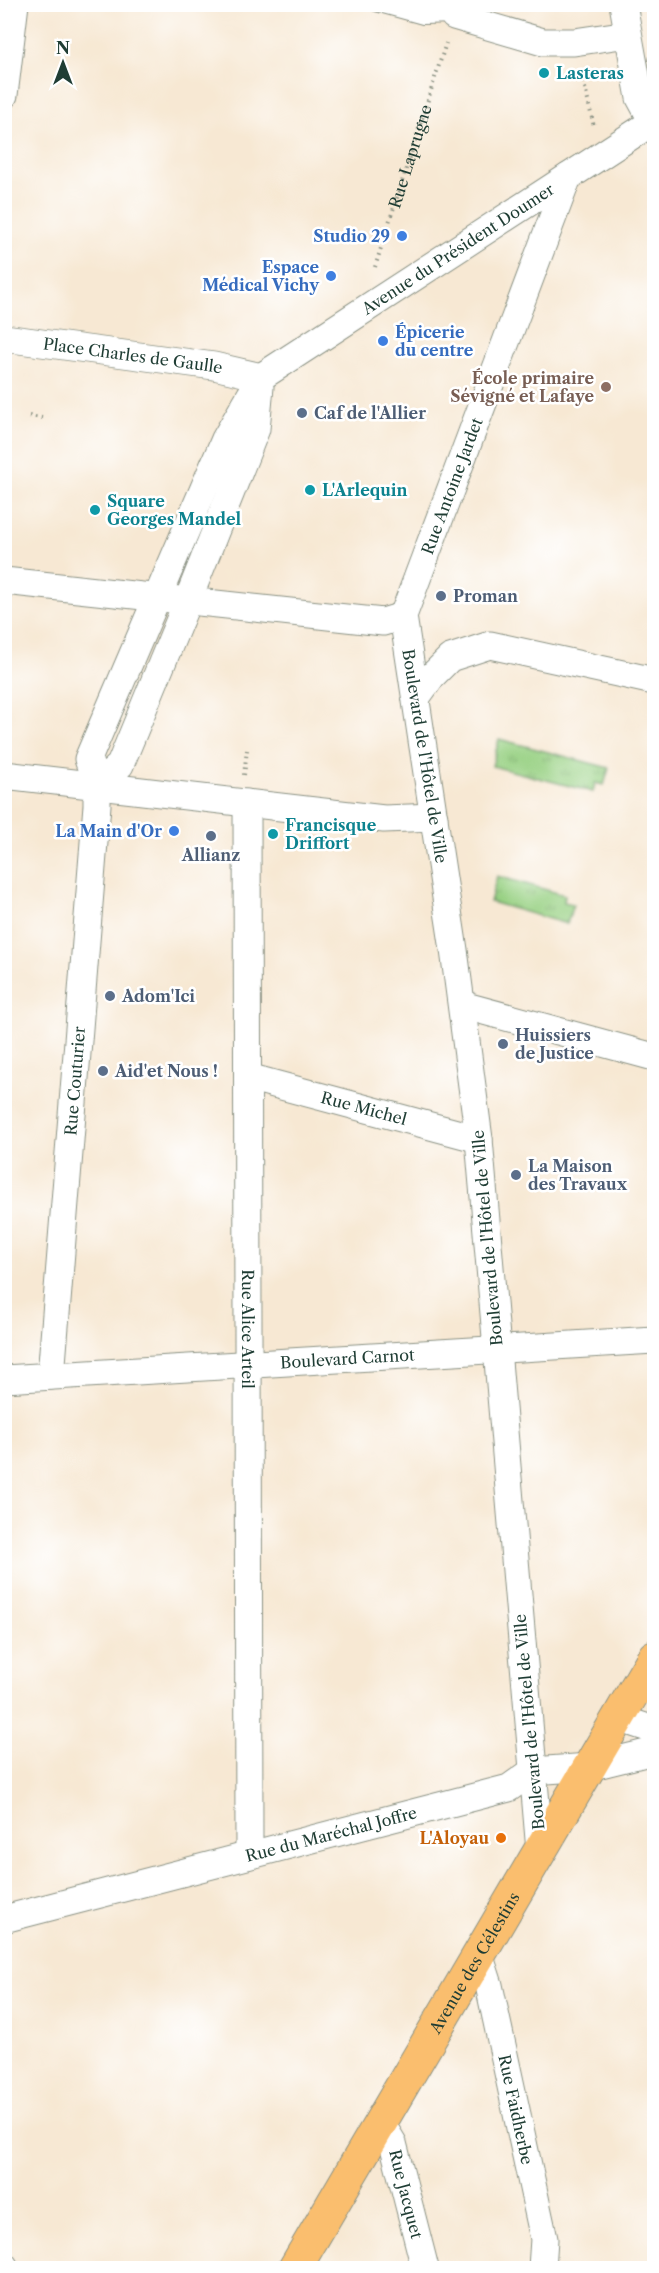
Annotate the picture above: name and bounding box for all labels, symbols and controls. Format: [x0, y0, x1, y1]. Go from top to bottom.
north arrow [33, 33, 93, 93]
text: N [56, 38, 70, 58]
place label: Lasteras [556, 63, 624, 83]
marker: Lasteras [537, 66, 551, 80]
street label: Rue Laprugne [384, 102, 436, 211]
street label: Avenue du Président Doumer [357, 179, 558, 319]
place label: Studio 29 [313, 226, 390, 246]
marker: Studio 29 [395, 229, 409, 243]
place label: Espace Médical Vichy [202, 257, 320, 295]
marker: Espace Médical Vichy [324, 269, 338, 283]
place label: Épicerie du centre [395, 322, 474, 360]
street label: Place Charles de Gaulle [42, 333, 225, 378]
marker: Épicerie du centre [376, 334, 390, 348]
place label: École primaire Sévigné et Lafaye [450, 368, 594, 406]
marker: École primaire Sévigné et Lafaye [599, 380, 613, 394]
place label: Caf de l'Allier [314, 403, 426, 423]
marker: Caf de l'Allier [295, 406, 309, 420]
street label: Rue Antoine Jardet [417, 415, 487, 557]
place label: L'Arlequin [322, 480, 408, 500]
marker: L'Arlequin [303, 483, 317, 497]
place label: Square Georges Mandel [107, 491, 241, 529]
marker: Square Georges Mandel [88, 503, 102, 517]
place label: Proman [453, 586, 518, 606]
marker: Proman [434, 589, 448, 603]
street label: Boulevard de l'Hôtel de Ville [398, 647, 452, 865]
place label: Francisque Driffort [285, 815, 377, 853]
place label: La Main d'Or [55, 821, 162, 841]
marker: La Main d'Or [167, 824, 181, 838]
marker: Francisque Driffort [266, 827, 280, 841]
marker: Allianz [204, 829, 218, 843]
place label: Allianz [181, 845, 240, 865]
place label: Adom'Ici [121, 986, 195, 1006]
marker: Adom'Ici [103, 989, 117, 1003]
street label: Rue Couturier [60, 1025, 89, 1136]
place label: Huissiers de Justice [515, 1025, 594, 1063]
marker: Huissiers de Justice [496, 1037, 510, 1051]
place label: Aid'et Nous ! [114, 1061, 218, 1081]
marker: Aid'et Nous ! [96, 1064, 110, 1078]
street label: Rue Michel [319, 1087, 409, 1129]
street label: Boulevard de l'Hôtel de Ville [468, 1129, 506, 1347]
place label: La Maison des Travaux [528, 1156, 628, 1194]
marker: La Maison des Travaux [509, 1168, 523, 1182]
street label: Rue Alice Arteil [238, 1269, 258, 1389]
street label: Boulevard Carnot [280, 1344, 415, 1372]
street label: Boulevard de l'Hôtel de Ville [510, 1613, 548, 1831]
street label: Rue du Maréchal Joffre [243, 1802, 419, 1866]
place label: L'Aloyau [419, 1828, 489, 1848]
marker: L'Aloyau [494, 1831, 508, 1845]
street label: Avenue des Célestins [425, 1888, 524, 2038]
street label: Rue Faidherbe [494, 2053, 538, 2166]
street label: Rue Jacquet [385, 2147, 427, 2241]

